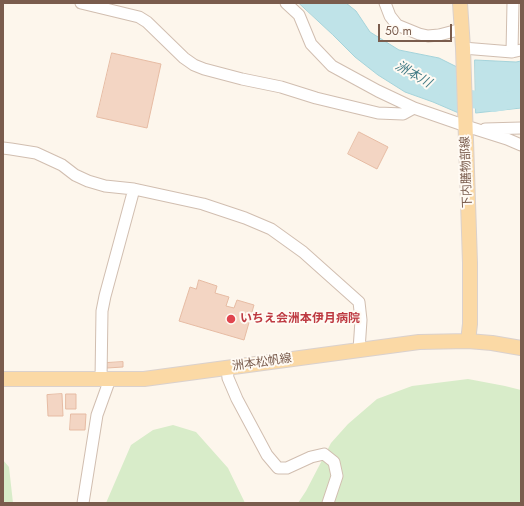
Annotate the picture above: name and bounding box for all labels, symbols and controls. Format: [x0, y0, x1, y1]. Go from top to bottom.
scale bar [380, 16, 454, 42]
text: 50 m [385, 22, 412, 40]
water label: 洲本川 [392, 58, 434, 92]
street label: 下内膳物部線 [459, 136, 475, 208]
place label: いちえ会洲本伊月病院 [240, 312, 360, 326]
marker: いちえ会洲本伊月病院 [225, 313, 237, 325]
street label: 洲本松帆線 [231, 352, 293, 374]

